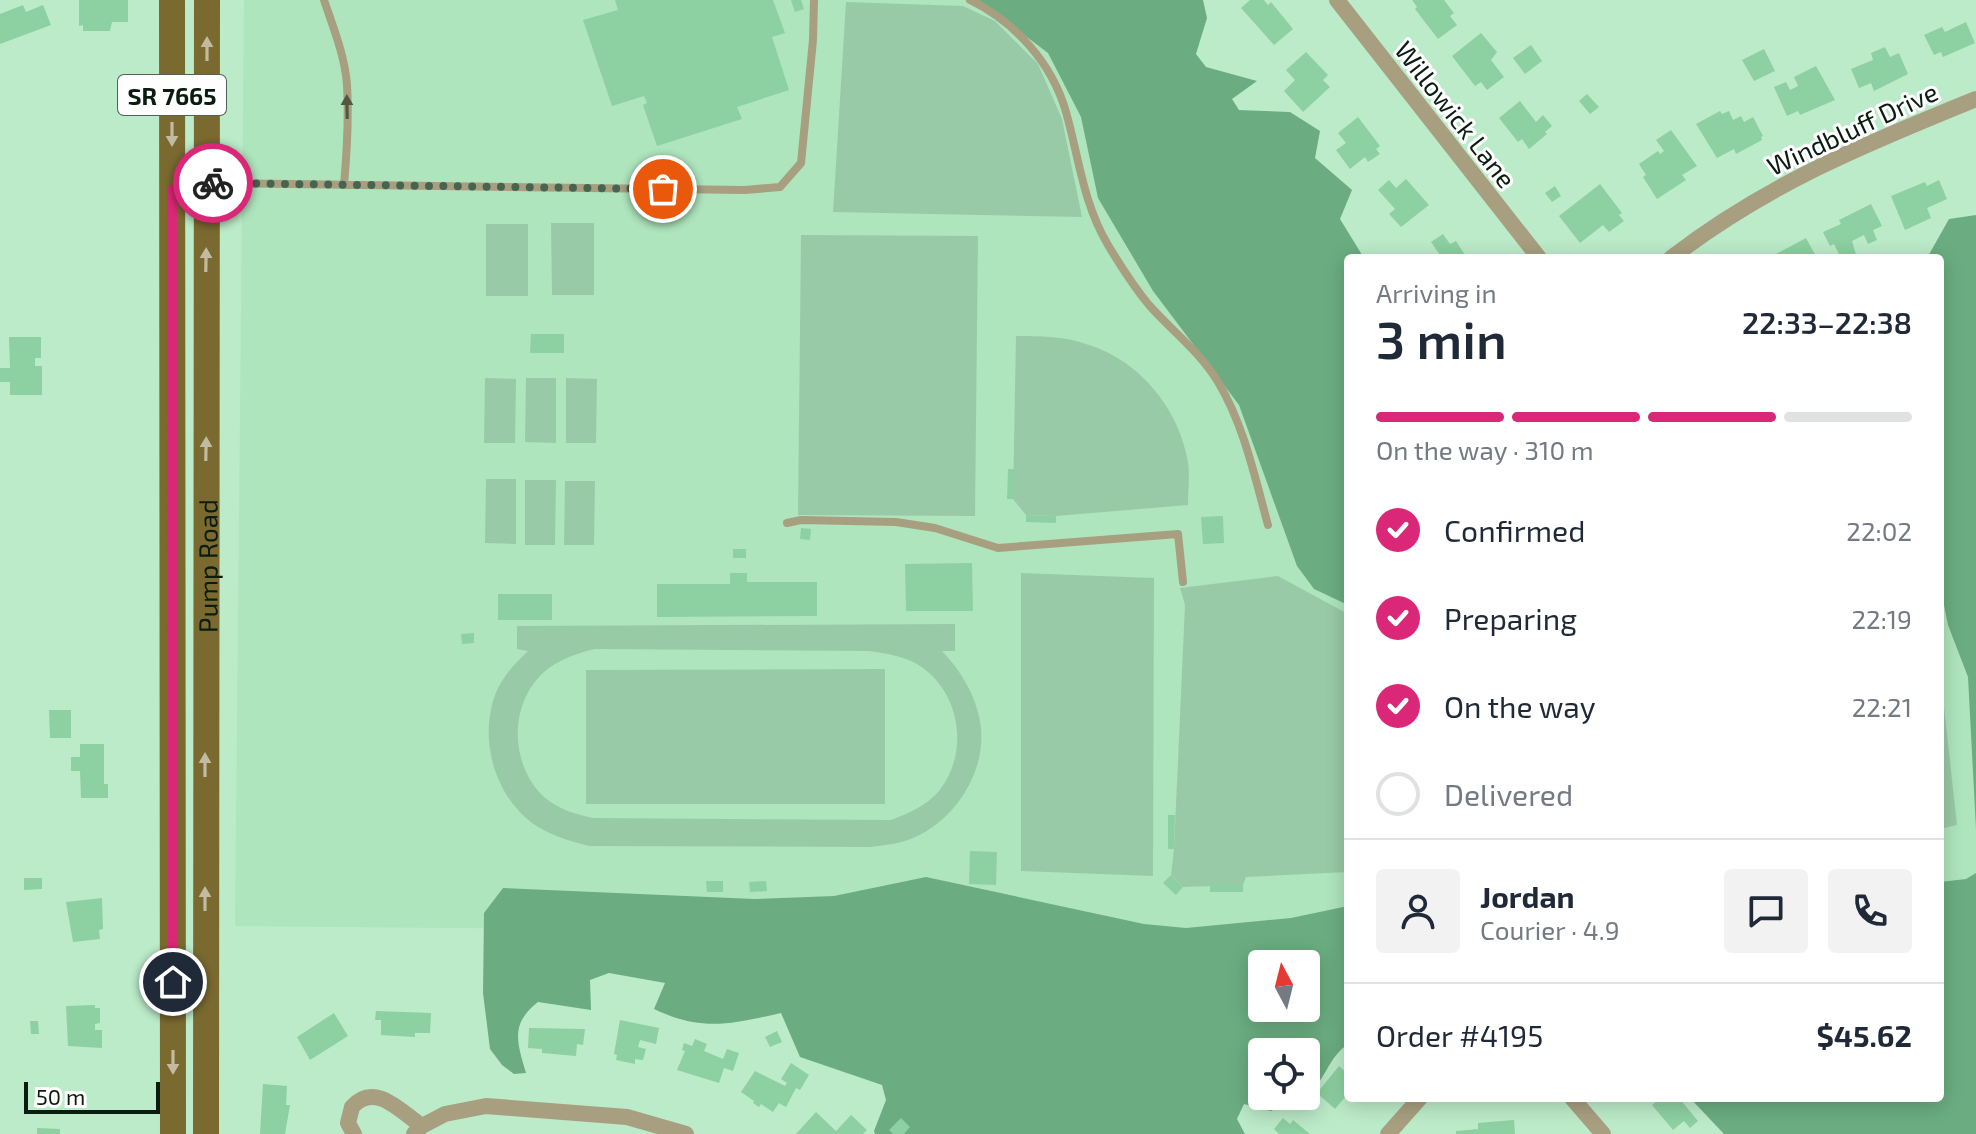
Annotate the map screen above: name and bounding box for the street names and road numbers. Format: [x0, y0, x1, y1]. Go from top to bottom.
street label: Willowick Lane [1389, 35, 1523, 193]
road number: SR 7665 [118, 75, 226, 115]
street label: Windbluff Drive [1762, 75, 1942, 181]
street label: Pump Road [191, 499, 222, 633]

